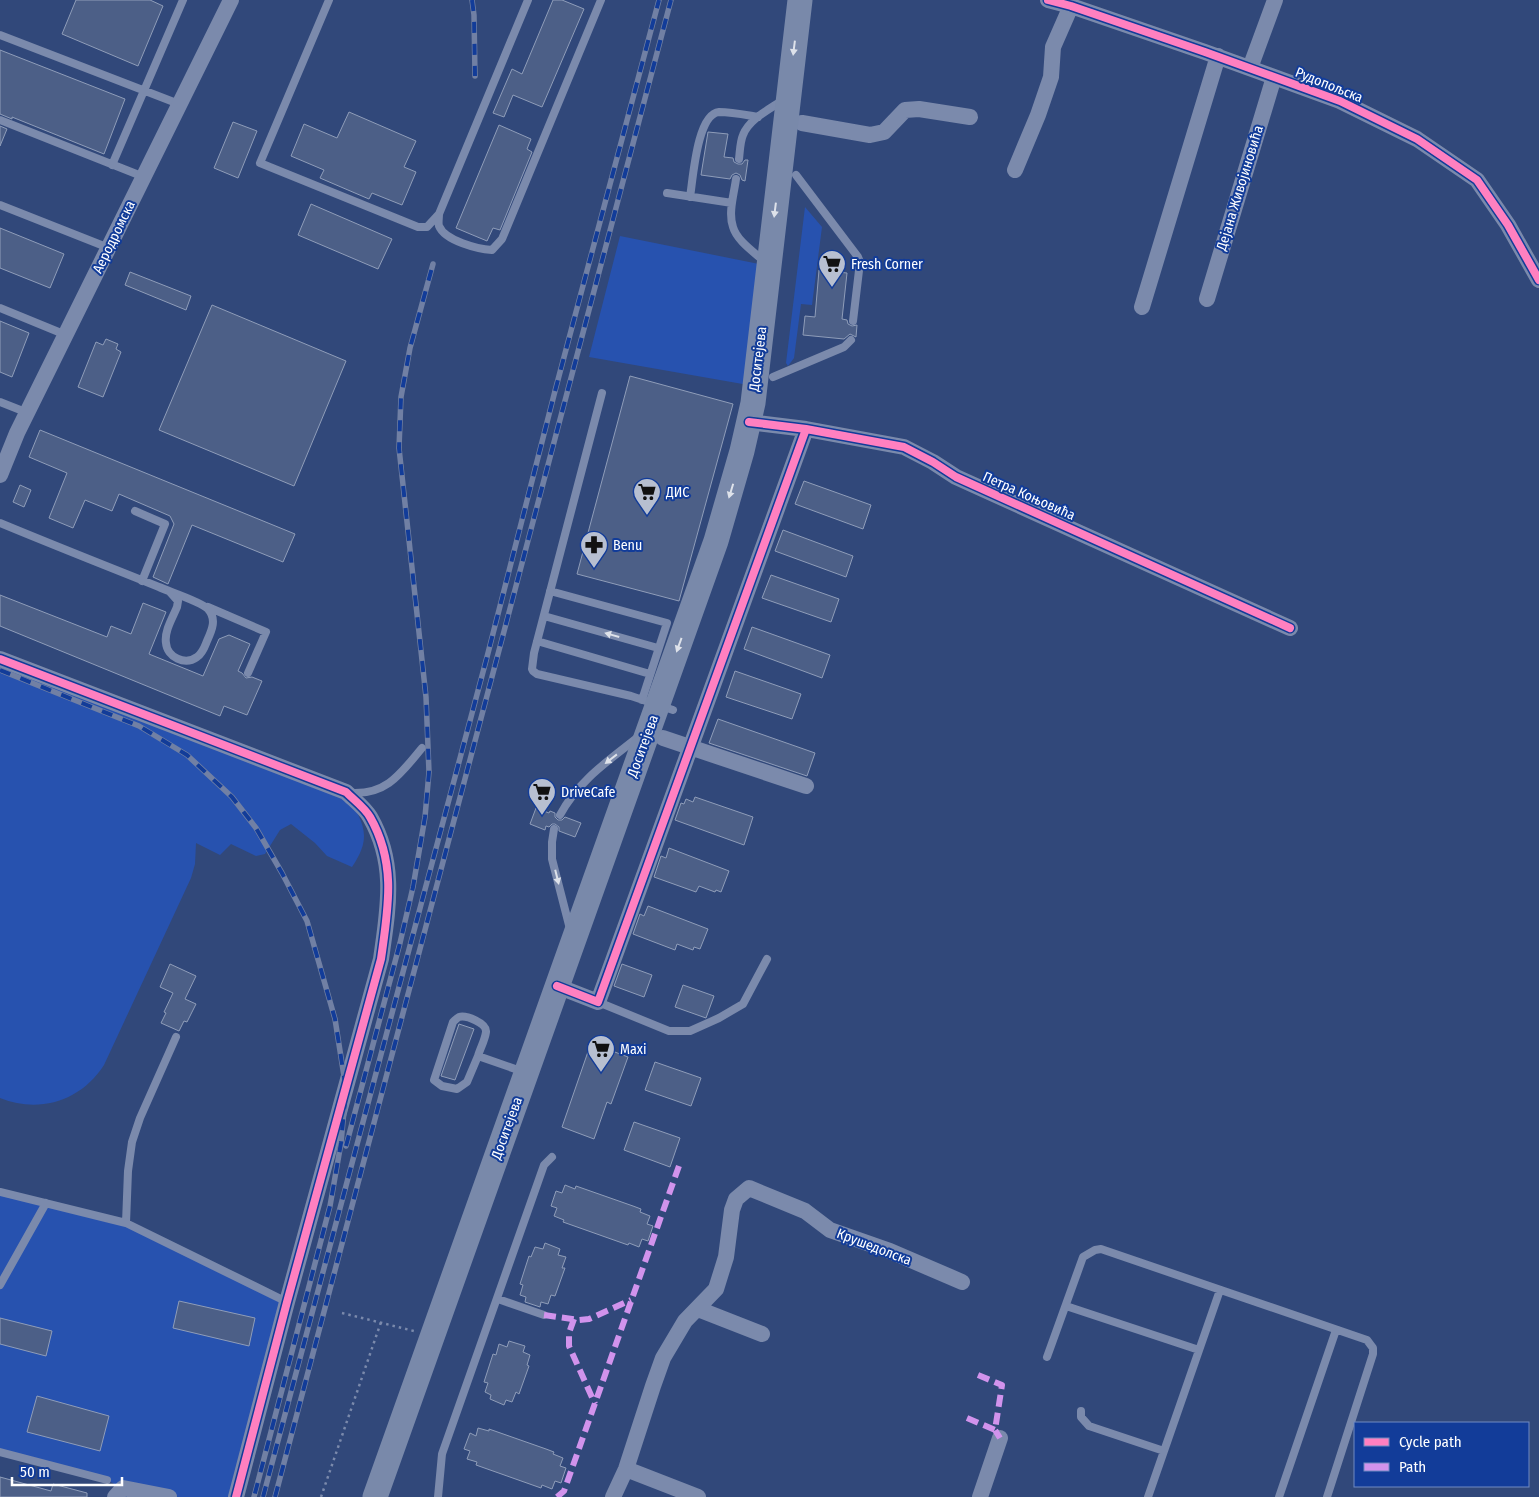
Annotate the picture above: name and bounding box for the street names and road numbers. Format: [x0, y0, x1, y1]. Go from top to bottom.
street label: Рудопољска [1293, 64, 1365, 106]
street label: Дејана Живојиновића [1213, 123, 1267, 253]
street label: Аеродромска [89, 198, 139, 276]
street label: Доситејева [745, 326, 770, 393]
street label: Петра Коњовића [980, 468, 1078, 524]
street label: Доситејева [624, 712, 662, 780]
street label: Доситејева [488, 1094, 526, 1162]
street label: Крушедолска [834, 1225, 914, 1269]

